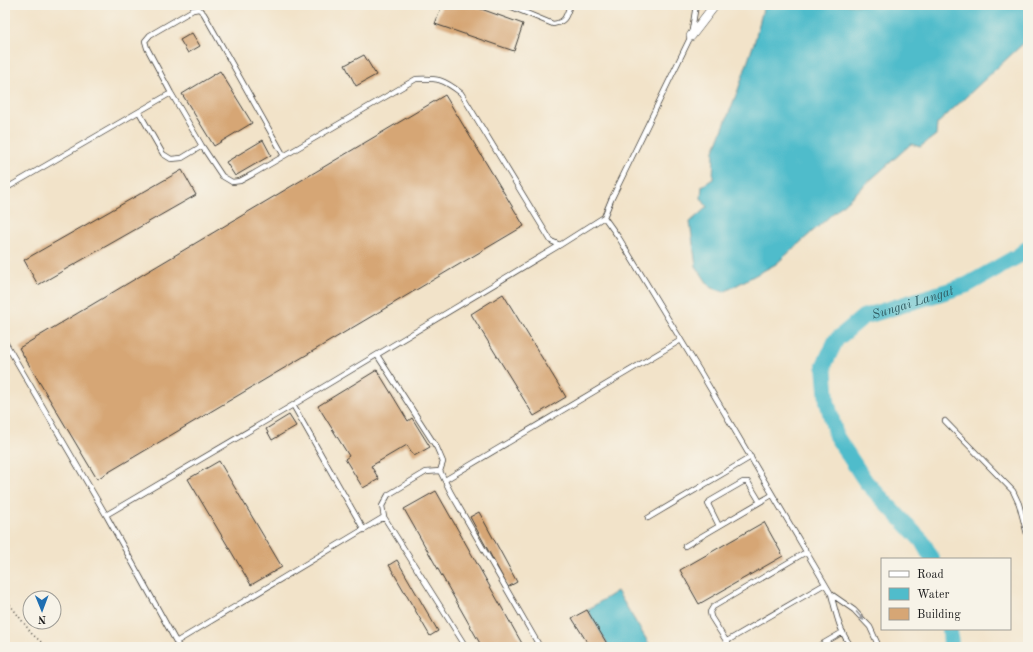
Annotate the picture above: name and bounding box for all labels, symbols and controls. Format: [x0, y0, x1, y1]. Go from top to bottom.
water label: Sungai Langat [870, 284, 956, 322]
legend [881, 558, 1011, 630]
text: Road [917, 569, 944, 581]
text: Water [917, 589, 950, 601]
north arrow [22, 590, 62, 630]
text: Building [917, 609, 961, 621]
one-way arrow [855, 611, 865, 621]
text: N [37, 613, 46, 624]

